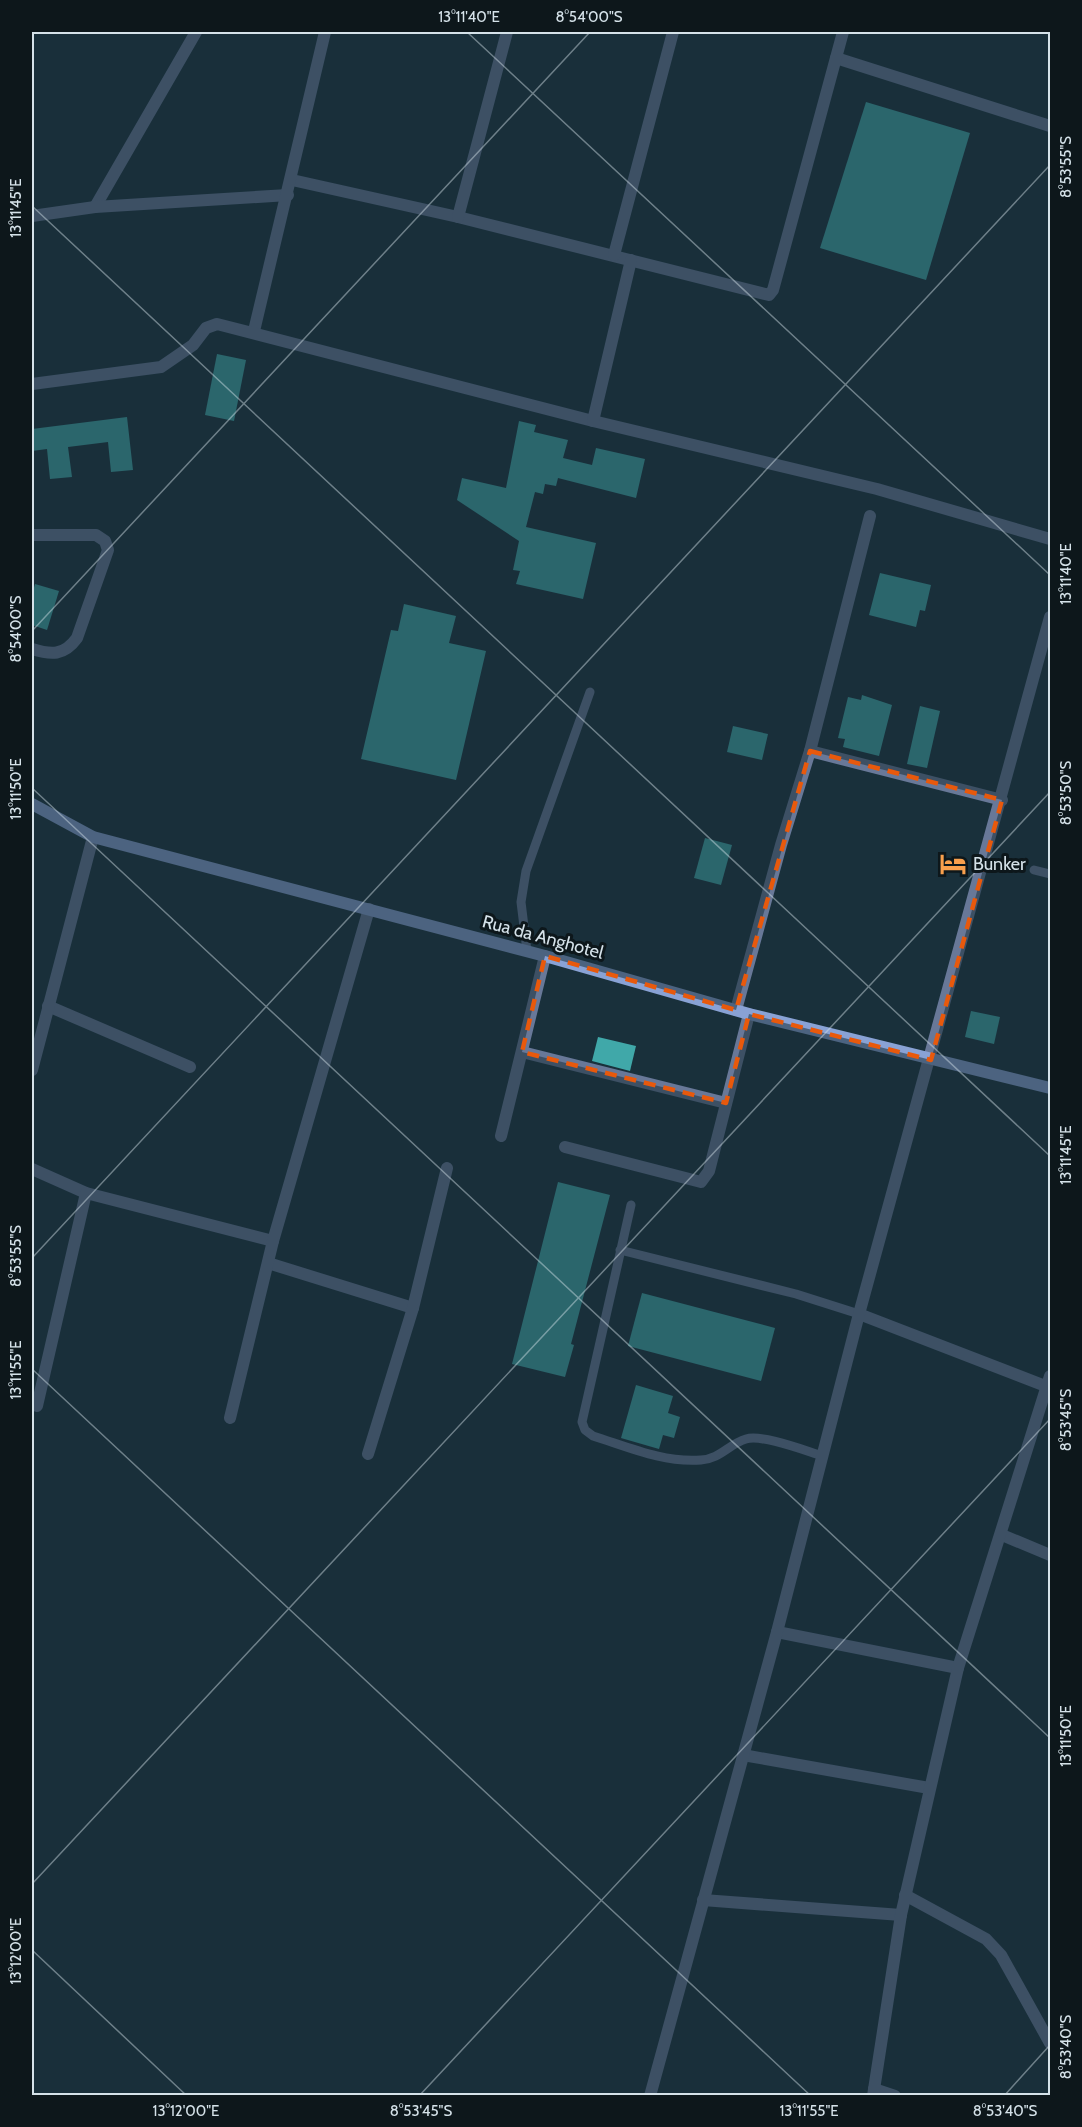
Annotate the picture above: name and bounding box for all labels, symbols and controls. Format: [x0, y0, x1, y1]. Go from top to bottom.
text: 13°11'40"E [438, 8, 500, 26]
text: 8°54'00"S [555, 8, 623, 26]
text: 8°53'55"S [1057, 136, 1075, 198]
text: 13°11'45"E [7, 178, 25, 238]
text: 13°11'40"E [1057, 543, 1075, 605]
text: 8°54'00"S [7, 595, 25, 663]
text: 13°11'50"E [7, 758, 25, 820]
text: 8°53'50"S [1057, 761, 1075, 825]
hotel icon: Bunker [938, 849, 968, 879]
place label: Bunker [973, 853, 1026, 875]
street label: Rua da Anghotel [480, 910, 607, 964]
text: 13°11'45"E [1057, 1125, 1075, 1185]
text: 8°53'55"S [7, 1225, 25, 1287]
text: 13°11'55"E [7, 1340, 25, 1400]
text: 8°53'45"S [1057, 1389, 1075, 1451]
text: 13°11'50"E [1057, 1705, 1075, 1767]
text: 13°12'00"E [7, 1918, 25, 1984]
text: 8°53'40"S [1057, 2014, 1075, 2079]
text: 13°12'00"E [153, 2102, 219, 2120]
text: 8°53'45"S [390, 2102, 452, 2120]
text: 13°11'55"E [779, 2102, 839, 2120]
text: 8°53'40"S [973, 2102, 1038, 2120]

